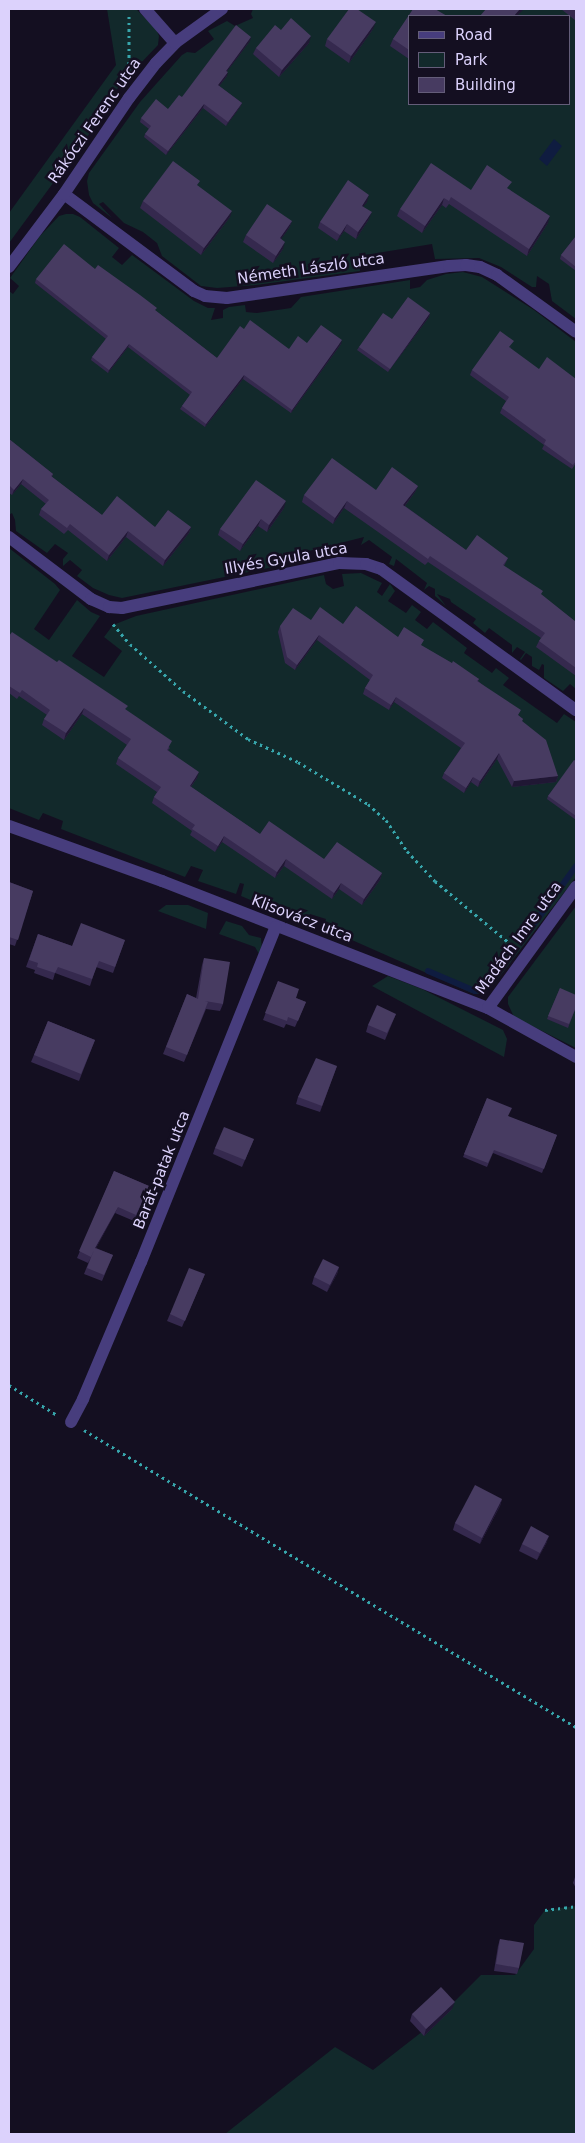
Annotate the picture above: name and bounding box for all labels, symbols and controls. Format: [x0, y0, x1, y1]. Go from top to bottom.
legend [408, 15, 570, 105]
text: Road [455, 26, 493, 44]
text: Park [455, 51, 487, 69]
street label: Rákóczi Ferenc utca [45, 55, 145, 187]
text: Building [455, 76, 516, 94]
street label: Németh László utca [236, 250, 386, 288]
street label: Illyés Gyula utca [223, 539, 349, 579]
street label: Madách Imre utca [472, 878, 566, 998]
street label: Klisovácz utca [249, 891, 355, 947]
street label: Barát-patak utca [130, 1108, 194, 1232]

